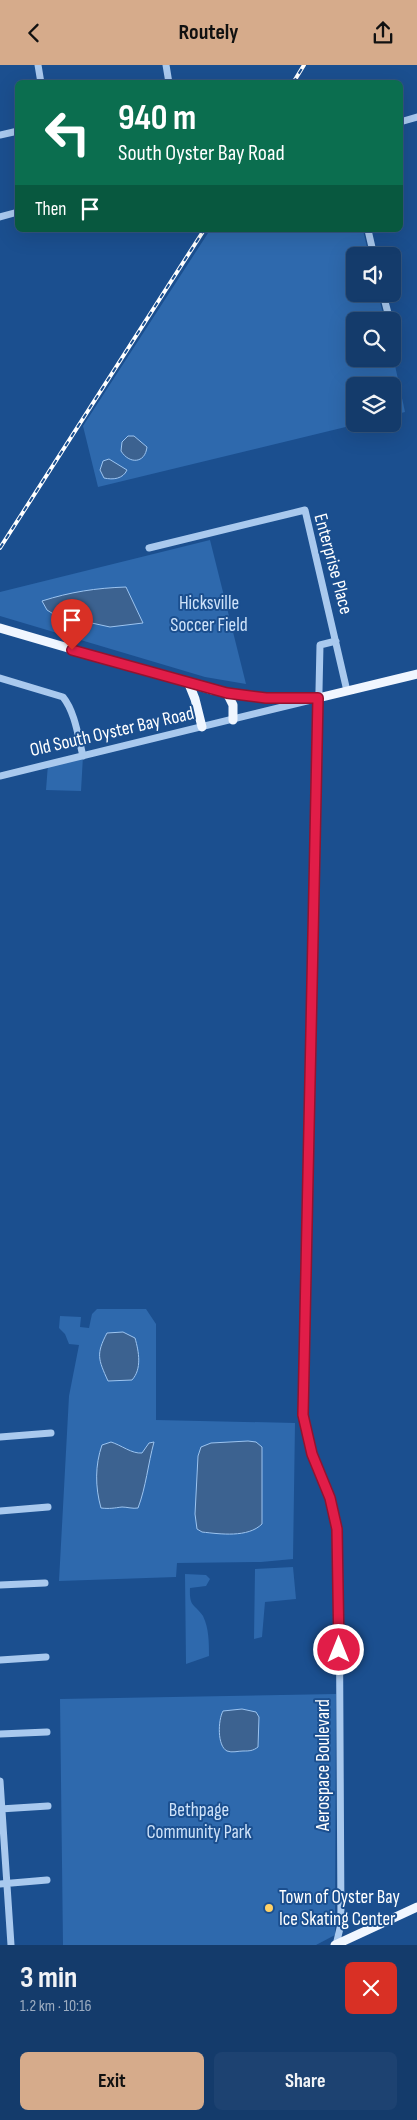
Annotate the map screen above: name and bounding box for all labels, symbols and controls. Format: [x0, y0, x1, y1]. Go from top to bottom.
icon: back [20, 19, 48, 47]
text: Routely [179, 19, 238, 46]
icon: share [369, 19, 397, 47]
text: 940 m [118, 97, 196, 140]
icon: left [35, 100, 100, 165]
text: South Oyster Bay Road [118, 140, 285, 167]
icon: arrive [76, 195, 104, 223]
text: Then [35, 198, 66, 221]
map controls [346, 247, 401, 432]
button: sound [346, 247, 401, 302]
button: search [346, 312, 401, 367]
button: layers [346, 377, 401, 432]
street label: Enterprise Place [309, 511, 357, 617]
park label: Hicksville Soccer Field [170, 592, 248, 637]
pin [51, 599, 93, 650]
icon: arrive [58, 606, 86, 634]
street label: Old South Oyster Bay Road [28, 702, 196, 762]
position arrow [312, 1623, 364, 1675]
street label: Aerospace Boulevard [312, 1699, 335, 1832]
park label: Bethpage Community Park [147, 1799, 252, 1844]
place label: Town of Oyster Bay Ice Skating Center [279, 1886, 400, 1931]
marker: Town of Oyster Bay Ice Skating Center [263, 1902, 275, 1914]
text: 3 min [20, 1960, 77, 1996]
button: close [345, 1962, 397, 2014]
text: 1.2 km · 10:16 [20, 1997, 92, 2016]
button: Exit [20, 2052, 204, 2110]
button: Share [214, 2052, 397, 2110]

